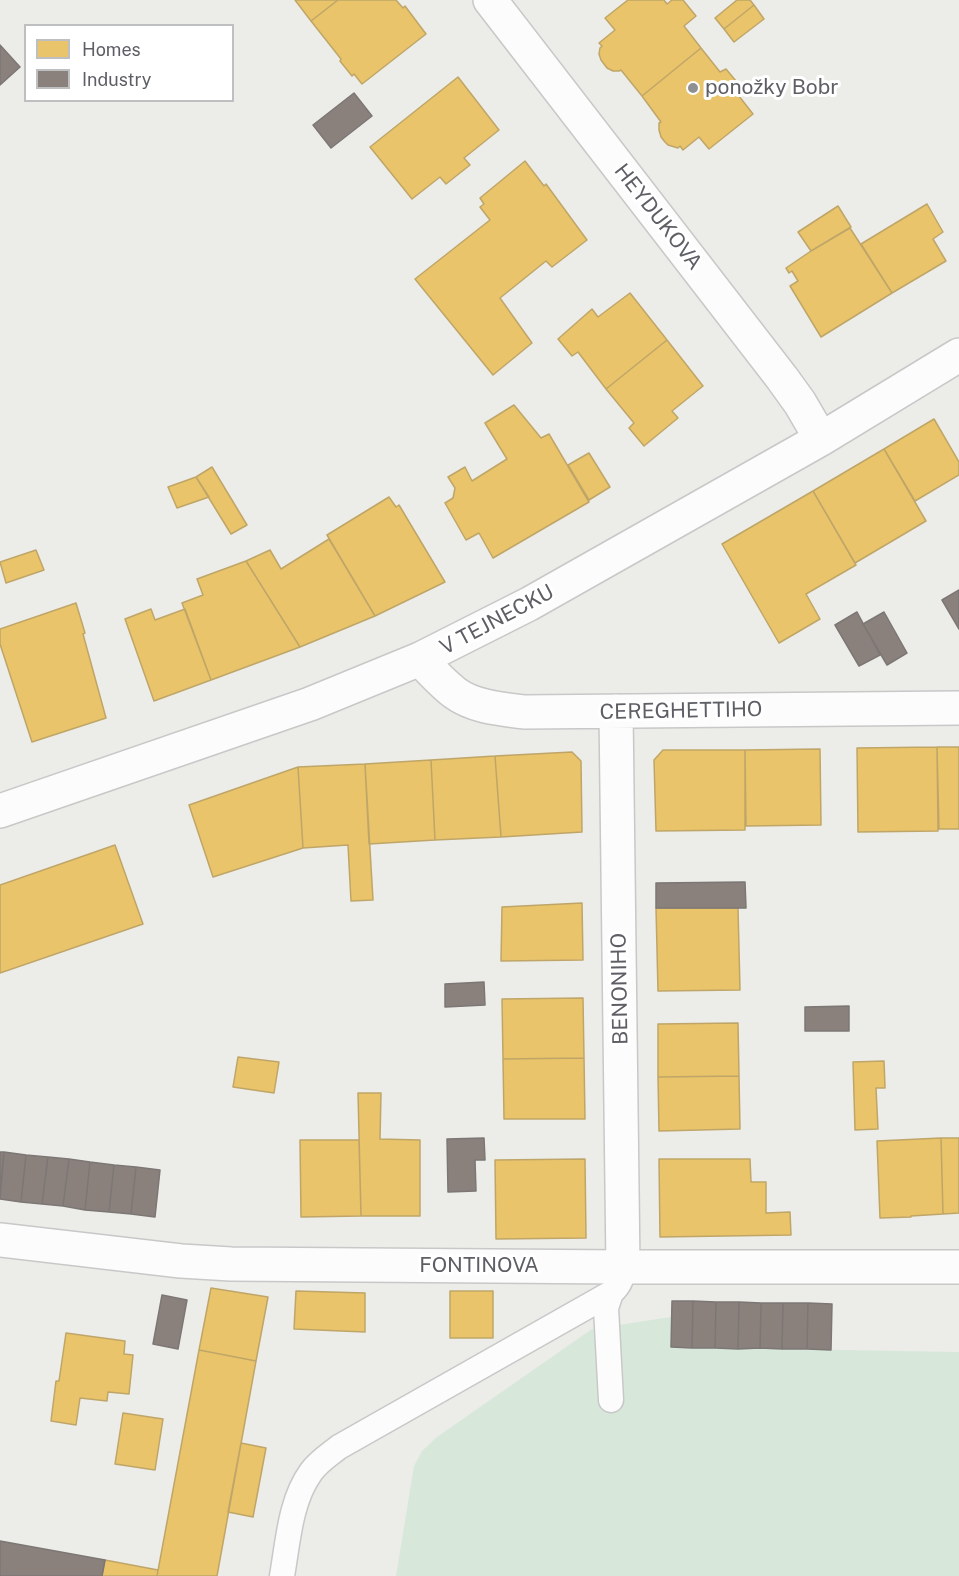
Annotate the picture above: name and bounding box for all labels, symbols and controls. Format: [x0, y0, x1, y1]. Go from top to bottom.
legend [24, 24, 234, 102]
text: Homes [82, 39, 141, 60]
text: Industry [82, 69, 151, 90]
place label: ponožky Bobr [705, 75, 838, 101]
marker: ponožky Bobr [686, 81, 700, 95]
street label: HEYDUKOVA [609, 159, 707, 275]
street label: V TEJNECKU [436, 579, 558, 661]
street label: CEREGHETTIHO [599, 697, 763, 725]
street label: BENONIHO [606, 933, 634, 1045]
street label: FONTINOVA [419, 1253, 539, 1279]

